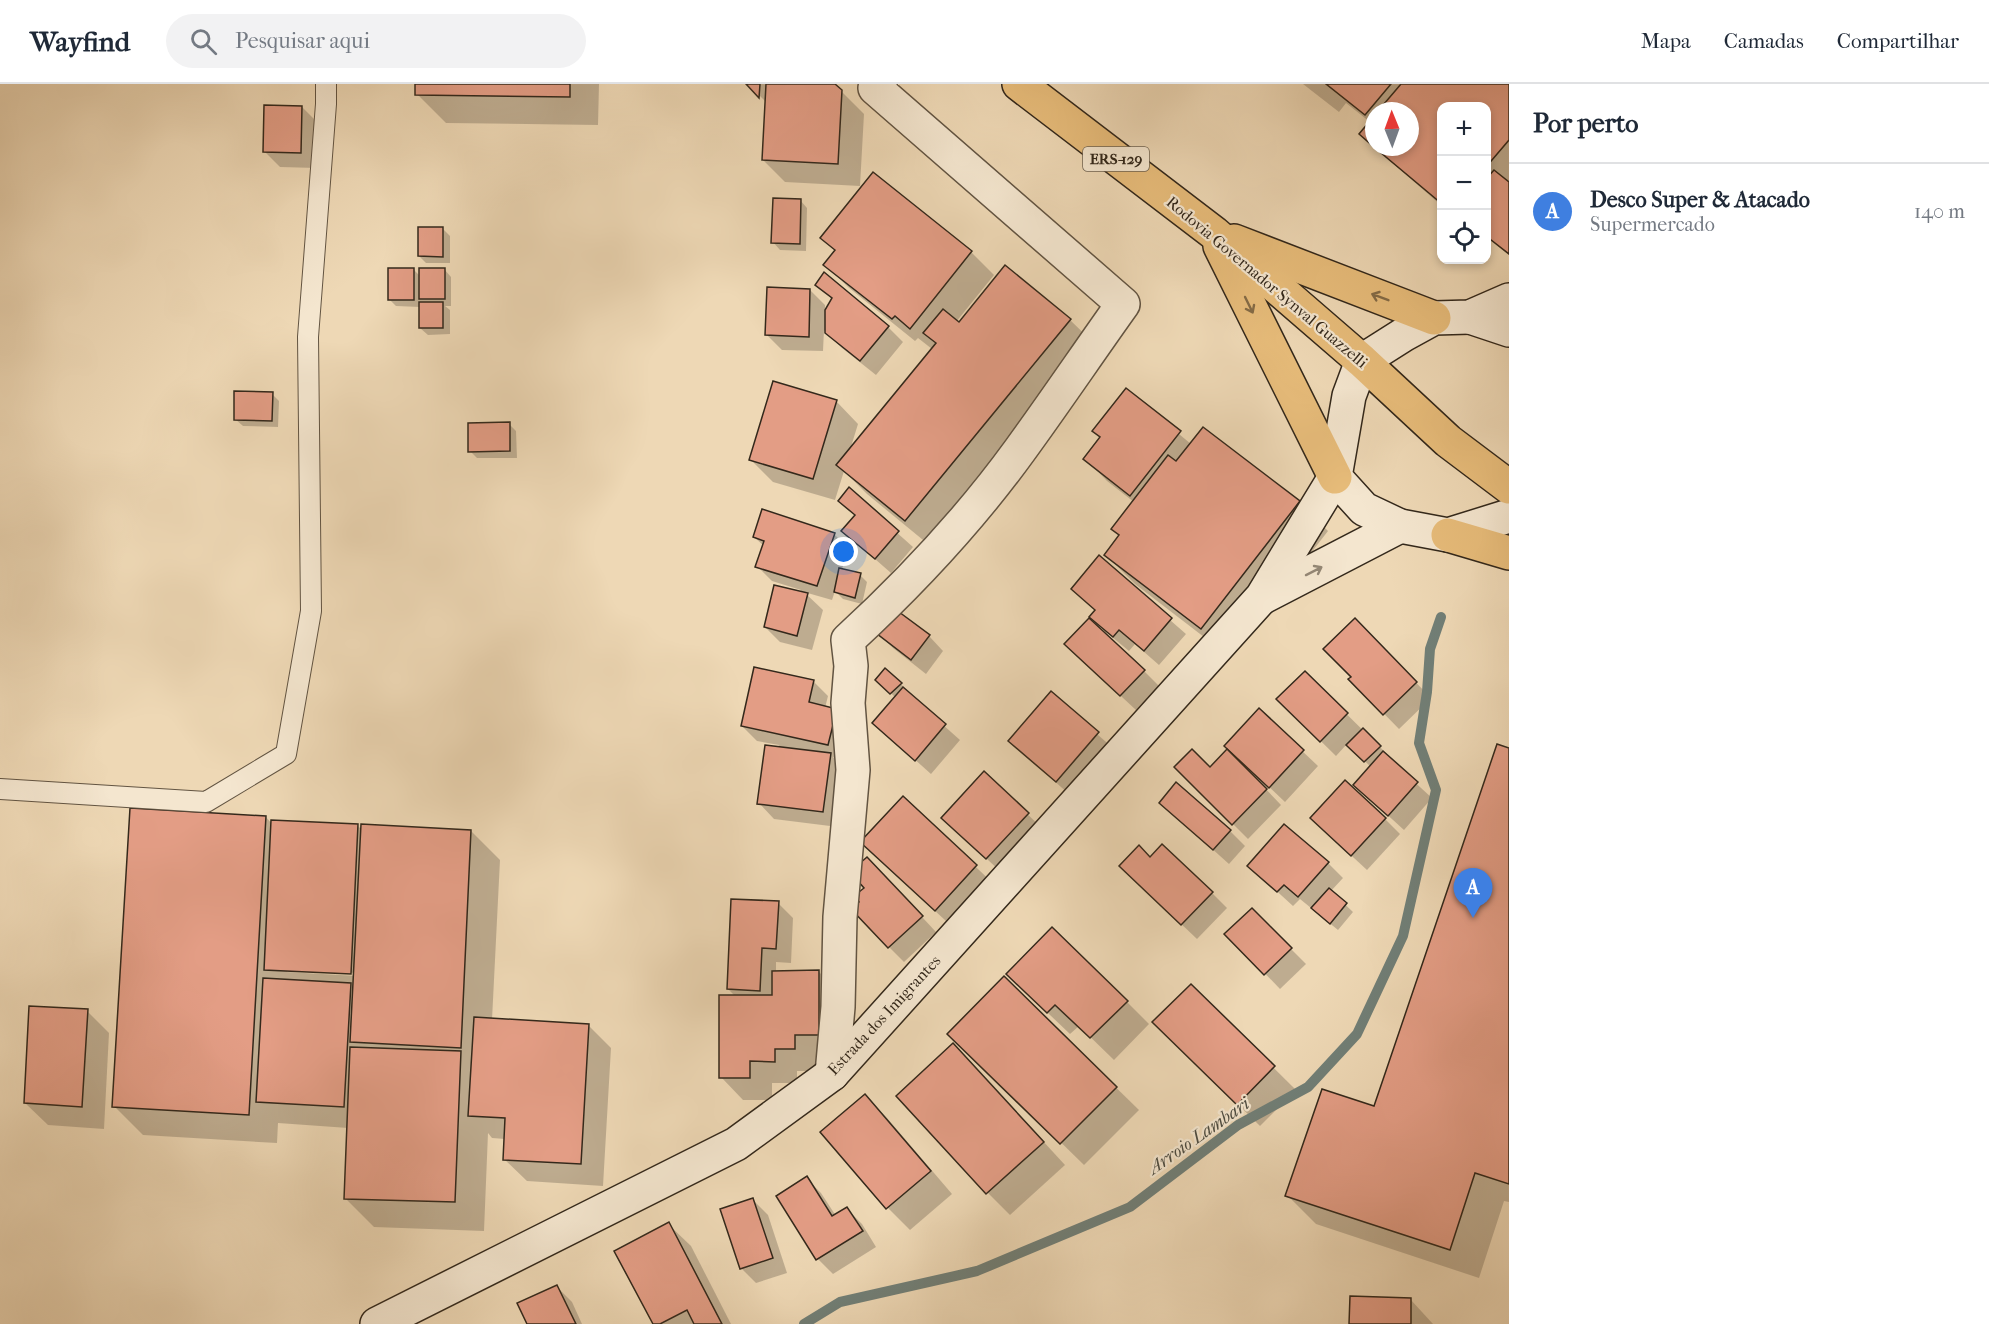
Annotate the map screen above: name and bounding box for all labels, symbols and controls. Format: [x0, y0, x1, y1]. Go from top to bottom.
search box [166, 14, 586, 68]
text: Wayfind [30, 25, 130, 58]
icon: search [187, 25, 220, 58]
text: Pesquisar aqui [235, 28, 370, 54]
text: Mapa [1641, 29, 1691, 53]
text: Camadas [1724, 29, 1804, 53]
text: Compartilhar [1837, 29, 1959, 53]
north arrow [1365, 102, 1419, 156]
map controls [1437, 102, 1491, 264]
button: + [1437, 102, 1491, 156]
text: Por perto [1533, 108, 1638, 139]
road number: ERS-129 [1083, 147, 1149, 171]
button: − [1437, 156, 1491, 210]
text: Desco Super & Atacado [1590, 187, 1810, 213]
street label: Rodovia Governador Synval Guazzelli [1163, 192, 1372, 372]
text: A [1546, 200, 1559, 223]
text: 140 m [1914, 200, 1965, 223]
button: locate [1437, 210, 1491, 264]
text: Supermercado [1590, 213, 1715, 236]
one-way arrow [1371, 291, 1389, 302]
one-way arrow [1244, 295, 1255, 313]
your location [829, 537, 858, 566]
one-way arrow [1305, 564, 1323, 576]
pin: A [1454, 868, 1492, 918]
street label: Estrada dos Imigrantes [823, 951, 945, 1079]
water label: Arroio Lambari [1143, 1092, 1255, 1180]

